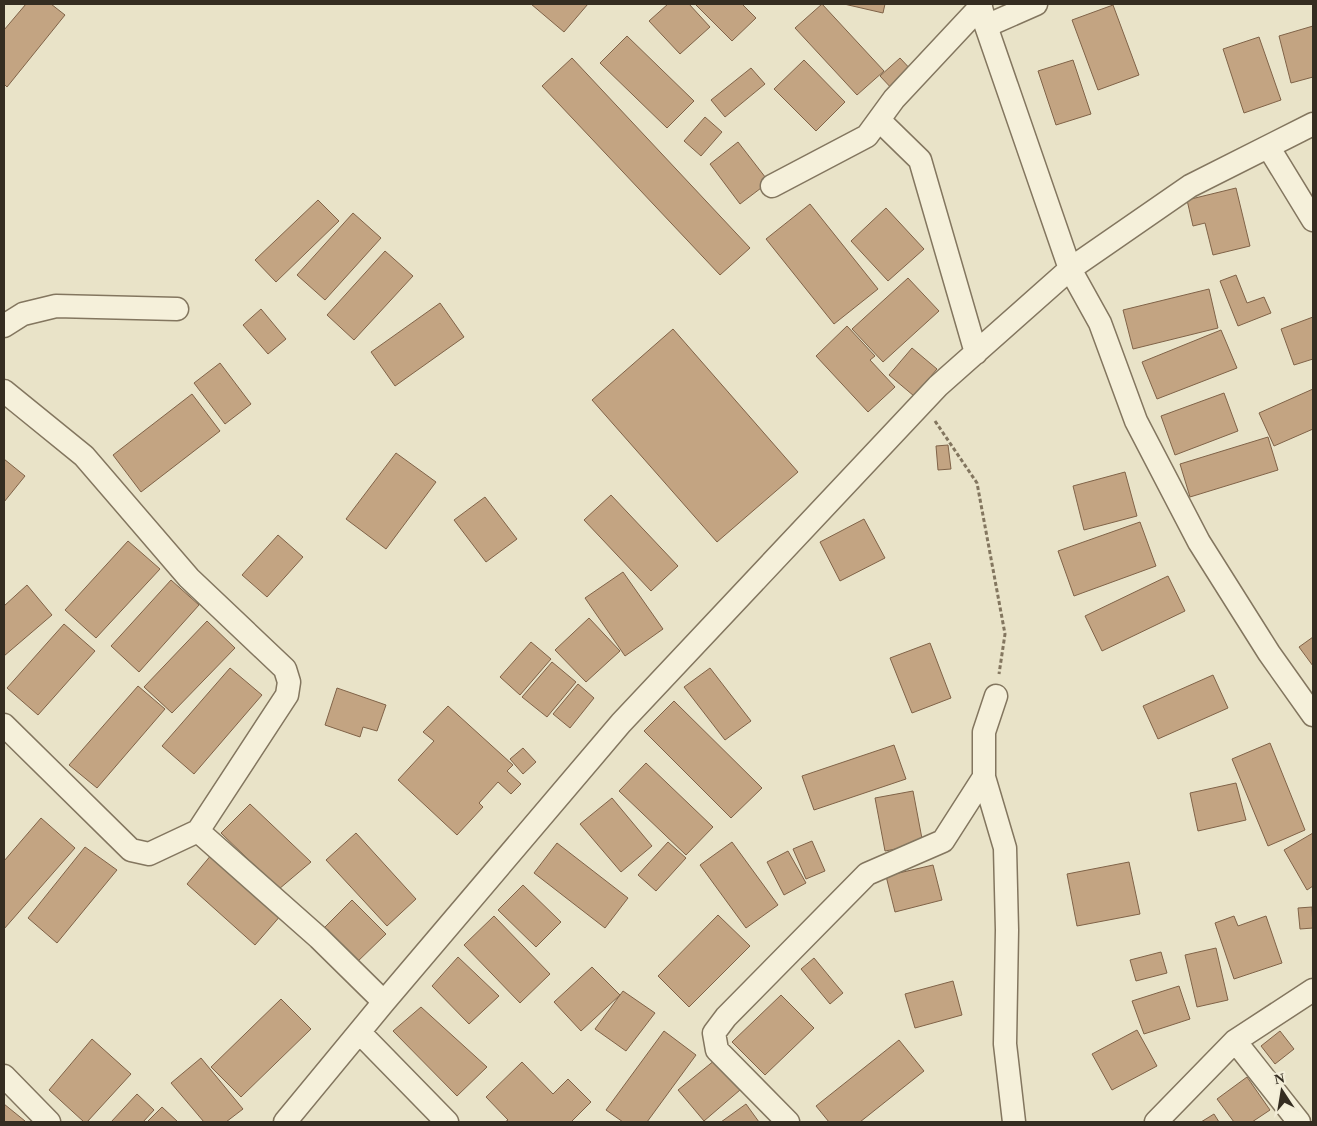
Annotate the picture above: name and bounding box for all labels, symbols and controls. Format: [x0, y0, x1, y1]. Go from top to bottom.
north arrow [1257, 1066, 1307, 1116]
text: N [1273, 1070, 1286, 1087]

